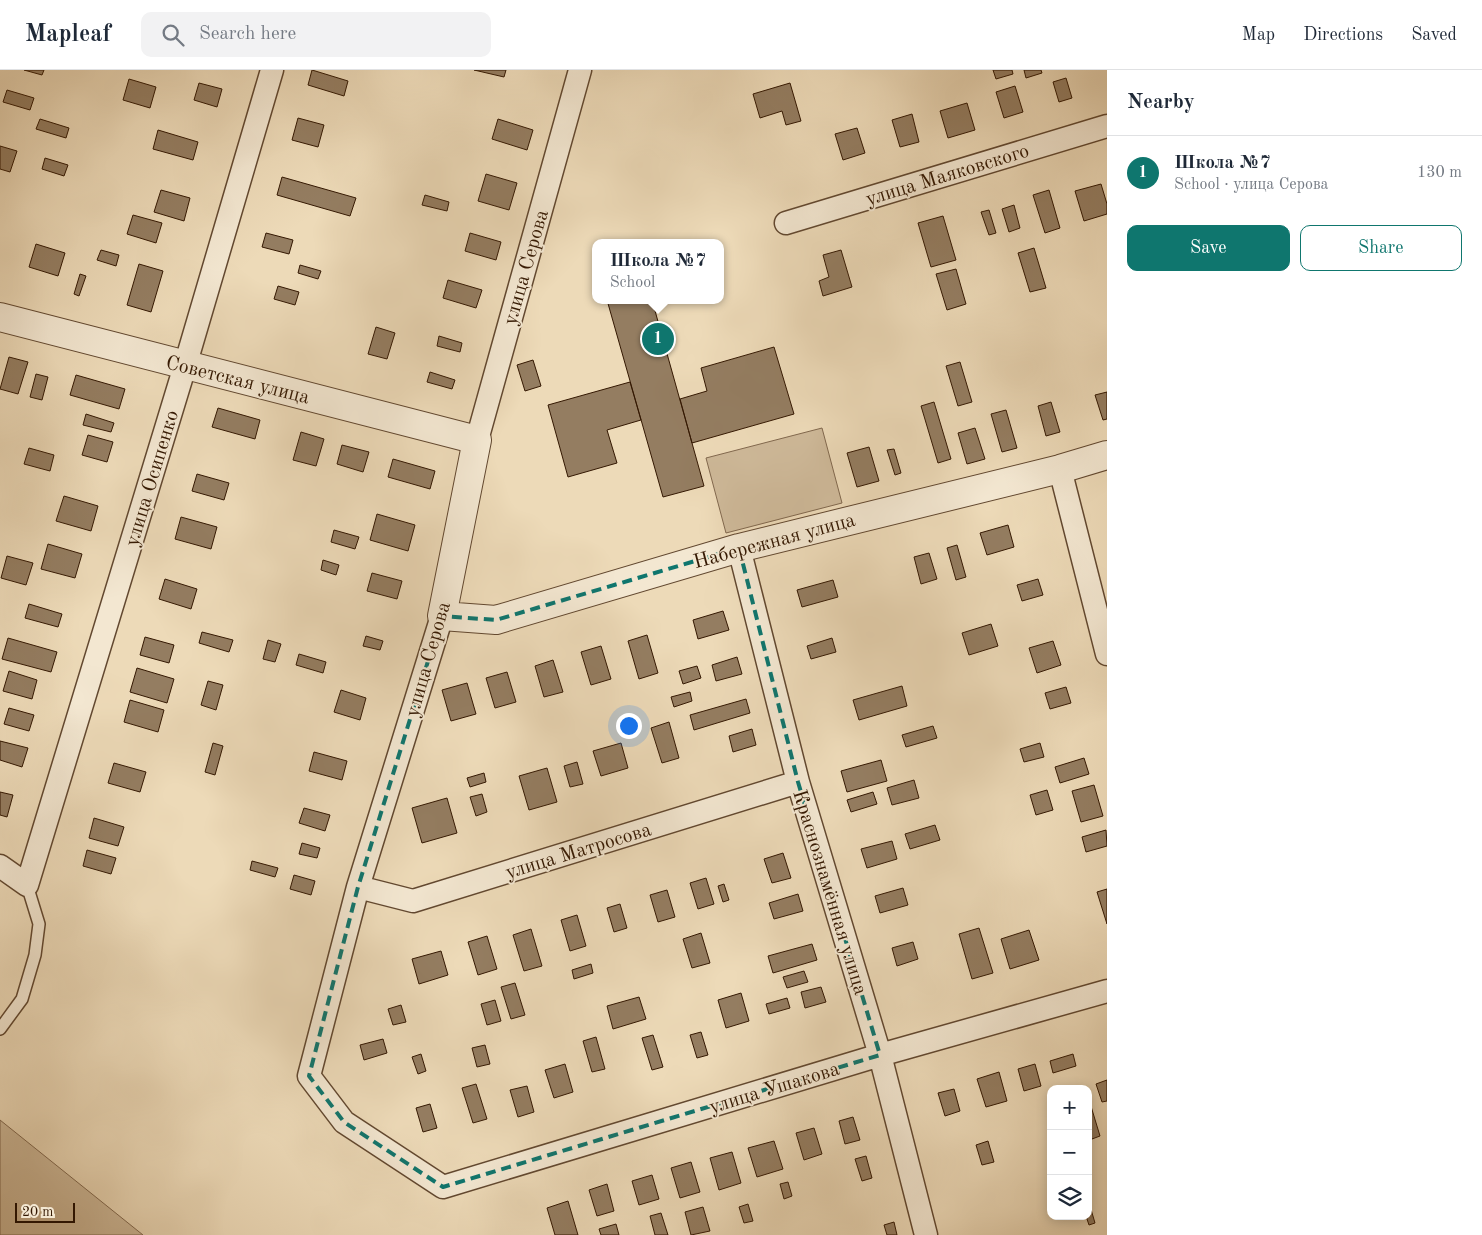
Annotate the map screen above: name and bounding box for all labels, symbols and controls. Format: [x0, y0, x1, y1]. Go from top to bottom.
search box [141, 12, 491, 57]
icon: search [159, 21, 187, 49]
text: Mapleaf [25, 23, 111, 47]
text: Search here [199, 25, 296, 44]
text: Map [1242, 26, 1275, 44]
text: Directions [1303, 26, 1383, 44]
text: Saved [1411, 26, 1457, 44]
text: Nearby [1127, 92, 1195, 113]
street label: улица Маяковского [864, 142, 1032, 210]
text: Школа №7 [1174, 154, 1271, 173]
text: 1 [1138, 165, 1148, 181]
text: 130 m [1417, 165, 1462, 181]
text: School · улица Серова [1174, 177, 1329, 193]
street label: улица Серова [501, 207, 553, 328]
button: Save [1127, 225, 1290, 271]
button: Share [1300, 225, 1462, 271]
popup [592, 239, 724, 304]
text: Школа №7 [610, 252, 706, 271]
text: School [610, 275, 655, 291]
pin: 1 [642, 320, 674, 358]
street label: Советская улица [164, 353, 312, 408]
street label: улица Осипенко [123, 408, 183, 549]
street label: Набережная улица [691, 511, 858, 573]
street label: улица Серова [403, 599, 455, 720]
your location [616, 713, 642, 739]
street label: Краснознамённая улица [788, 788, 870, 998]
street label: улица Матросова [503, 820, 654, 884]
street label: улица Ушакова [707, 1060, 842, 1118]
map controls [1047, 1085, 1092, 1220]
button: + [1047, 1085, 1092, 1130]
button: − [1047, 1130, 1092, 1175]
button: layers [1047, 1175, 1092, 1220]
scale bar [15, 1200, 75, 1223]
text: 20 m [22, 1205, 53, 1219]

